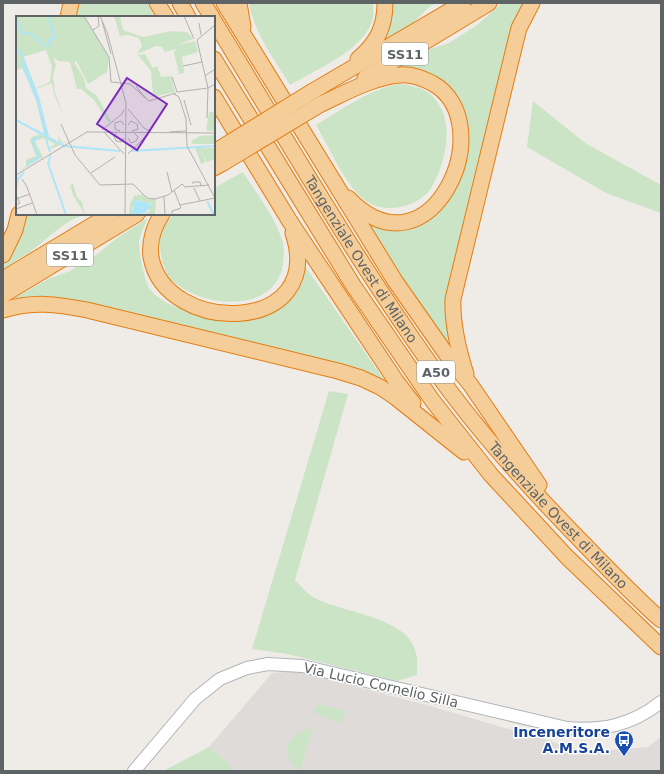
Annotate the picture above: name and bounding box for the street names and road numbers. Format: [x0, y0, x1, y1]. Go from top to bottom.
road number: SS11 [382, 43, 428, 65]
street label: Tangenziale Ovest di Milano [301, 172, 421, 346]
road number: SS11 [47, 244, 93, 266]
road number: A50 [417, 361, 455, 383]
street label: Tangenziale Ovest di Milano [485, 438, 631, 592]
street label: Via Lucio Cornelio Silla [302, 659, 460, 711]

